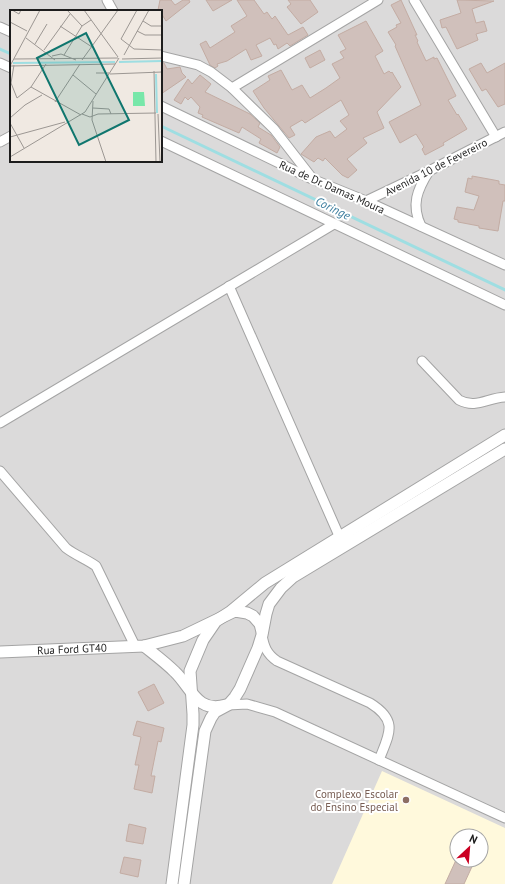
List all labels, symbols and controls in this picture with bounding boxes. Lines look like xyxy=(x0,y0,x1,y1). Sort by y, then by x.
inset map xyxy=(10,10,162,162)
street label: Avenida 10 de Fevereiro xyxy=(382,135,490,199)
street label: Rua de Dr. Damas Moura xyxy=(277,157,387,217)
water label: Coringe xyxy=(313,193,353,223)
street label: Rua Ford GT40 xyxy=(37,641,107,657)
place label: Complexo Escolar do Ensino Especial xyxy=(310,787,399,814)
marker: Complexo Escolar do Ensino Especial xyxy=(401,795,411,805)
north arrow xyxy=(449,828,489,868)
text: N xyxy=(467,831,480,847)

